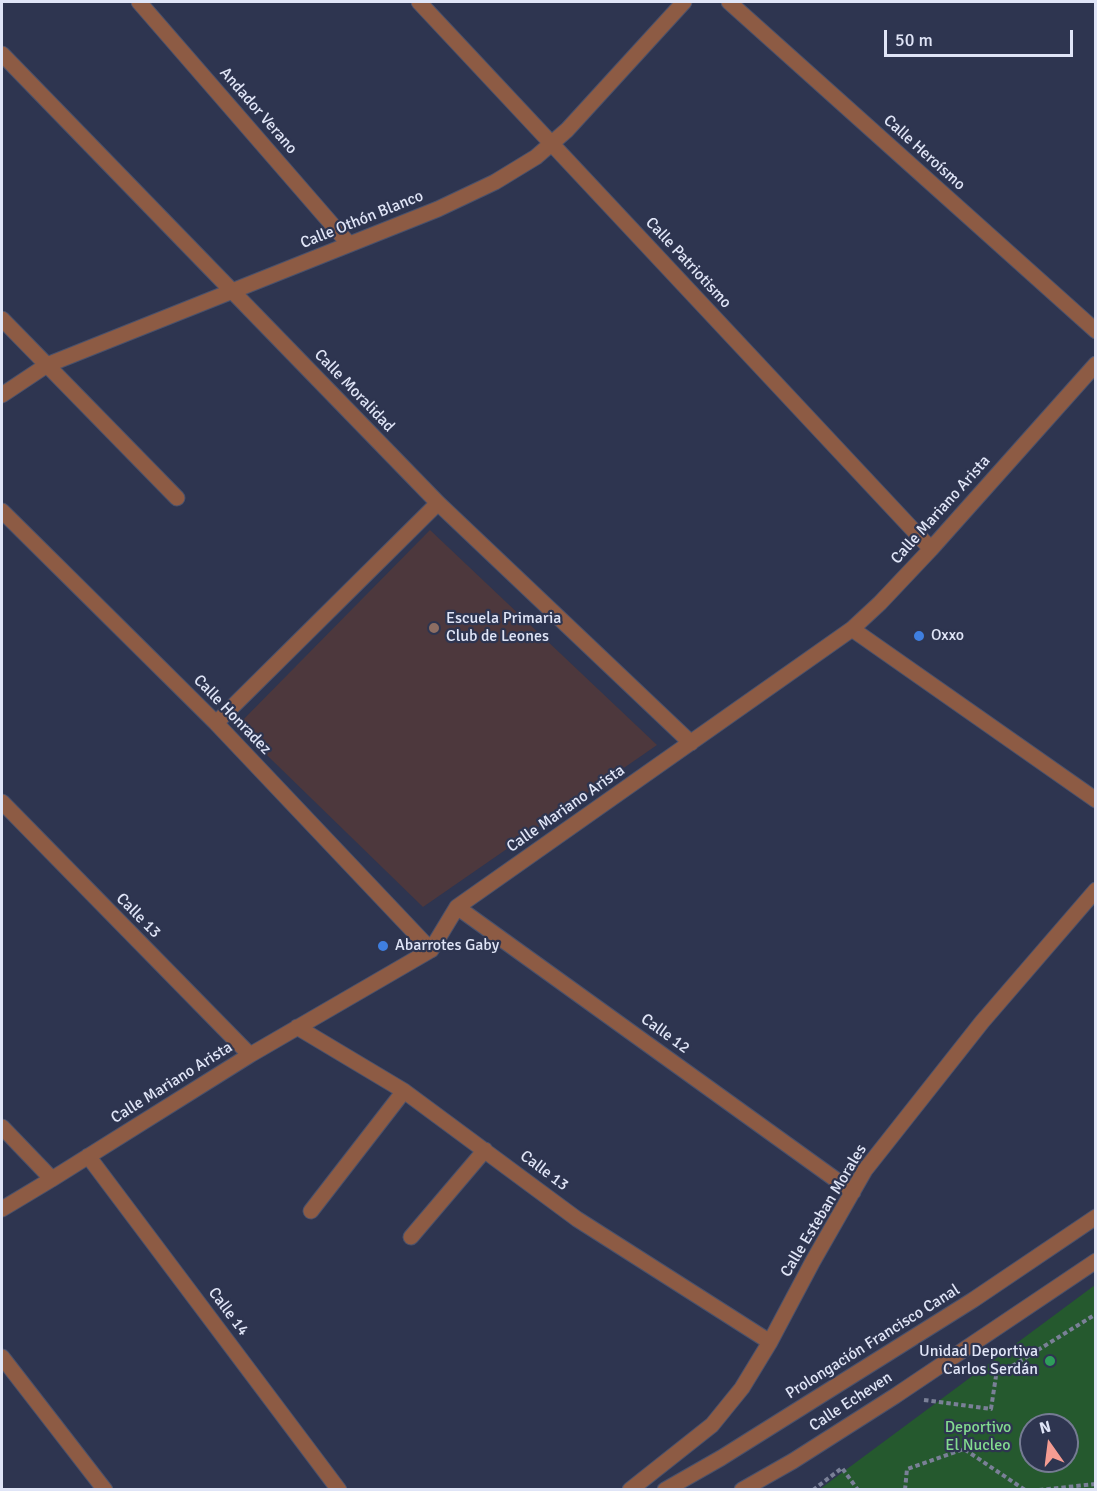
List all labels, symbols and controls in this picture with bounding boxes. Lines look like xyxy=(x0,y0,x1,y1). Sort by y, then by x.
scale bar xyxy=(887,18,1076,56)
text: 50 m xyxy=(895,29,933,51)
street label: Andador Verano xyxy=(215,64,301,158)
street label: Calle Heroísmo xyxy=(879,111,969,195)
street label: Calle Othón Blanco xyxy=(298,187,426,253)
street label: Calle Patriotismo xyxy=(641,214,735,312)
street label: Calle Moralidad xyxy=(310,346,398,436)
street label: Calle Mariano Arista xyxy=(887,452,995,568)
place label: Escuela Primaria Club de Leones xyxy=(446,609,561,647)
marker: Escuela Primaria Club de Leones xyxy=(427,621,441,635)
place label: Oxxo xyxy=(931,626,964,646)
marker: Oxxo xyxy=(912,629,926,643)
street label: Calle Honradez xyxy=(189,671,275,759)
street label: Calle Mariano Arista xyxy=(503,761,629,857)
street label: Calle 13 xyxy=(112,890,164,942)
place label: Abarrotes Gaby xyxy=(395,936,499,956)
marker: Abarrotes Gaby xyxy=(376,939,390,953)
street label: Calle 12 xyxy=(637,1010,693,1058)
street label: Calle Mariano Arista xyxy=(108,1038,236,1128)
street label: Calle Esteban Morales xyxy=(777,1141,871,1281)
street label: Calle 13 xyxy=(516,1147,572,1195)
street label: Prolongación Francisco Canal xyxy=(782,1280,964,1404)
street label: Calle 14 xyxy=(204,1284,252,1340)
place label: Unidad Deportiva Carlos Serdán xyxy=(919,1342,1038,1380)
marker: Unidad Deportiva Carlos Serdán xyxy=(1043,1354,1057,1368)
street label: Calle Echeven xyxy=(806,1368,896,1436)
north arrow xyxy=(1019,1413,1079,1473)
text: N xyxy=(1037,1416,1053,1439)
park label: Deportivo El Nucleo xyxy=(945,1418,1011,1456)

